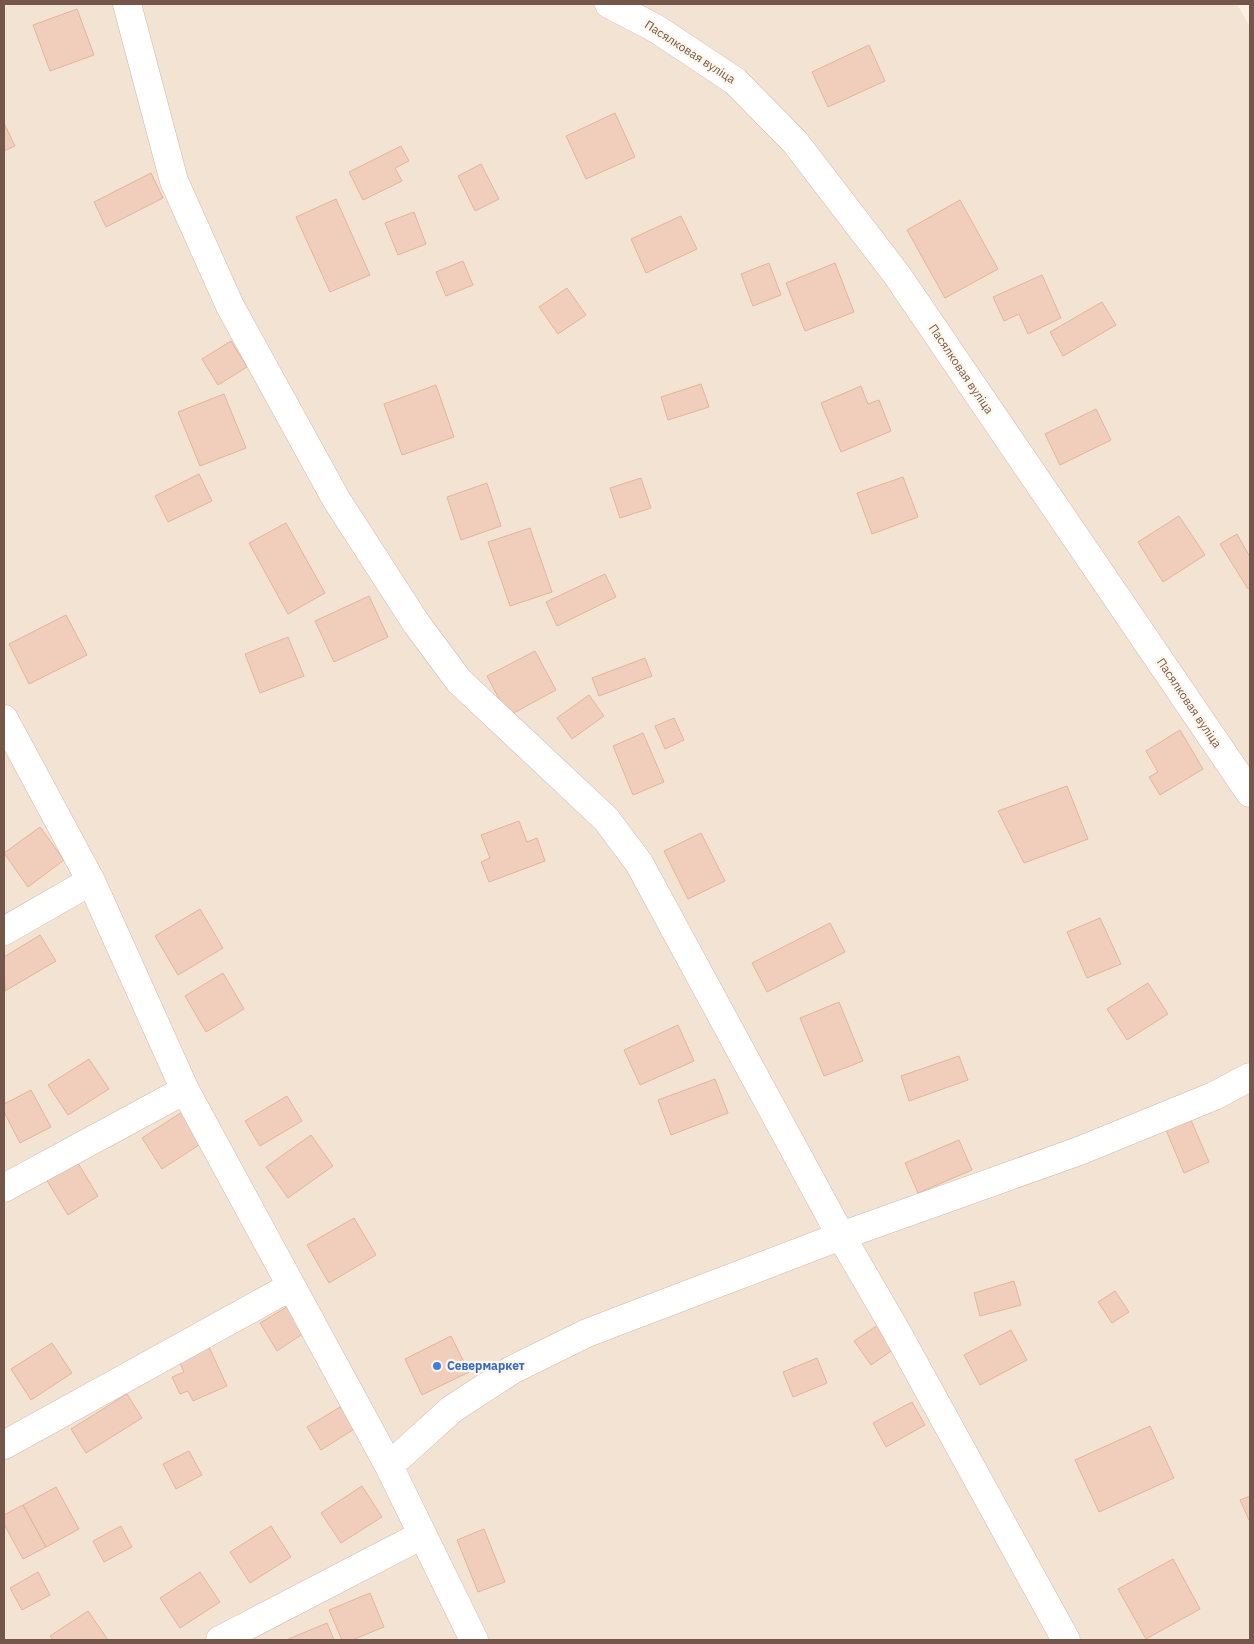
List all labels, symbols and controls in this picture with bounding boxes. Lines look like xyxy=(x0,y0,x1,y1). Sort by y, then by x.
street label: Пасялковая вуліца xyxy=(642,17,739,87)
street label: Пасялковая вуліца xyxy=(926,321,997,417)
street label: Пасялковая вуліца xyxy=(1154,655,1225,751)
place label: Севермаркет xyxy=(447,1358,525,1373)
marker: Севермаркет xyxy=(431,1360,443,1372)

